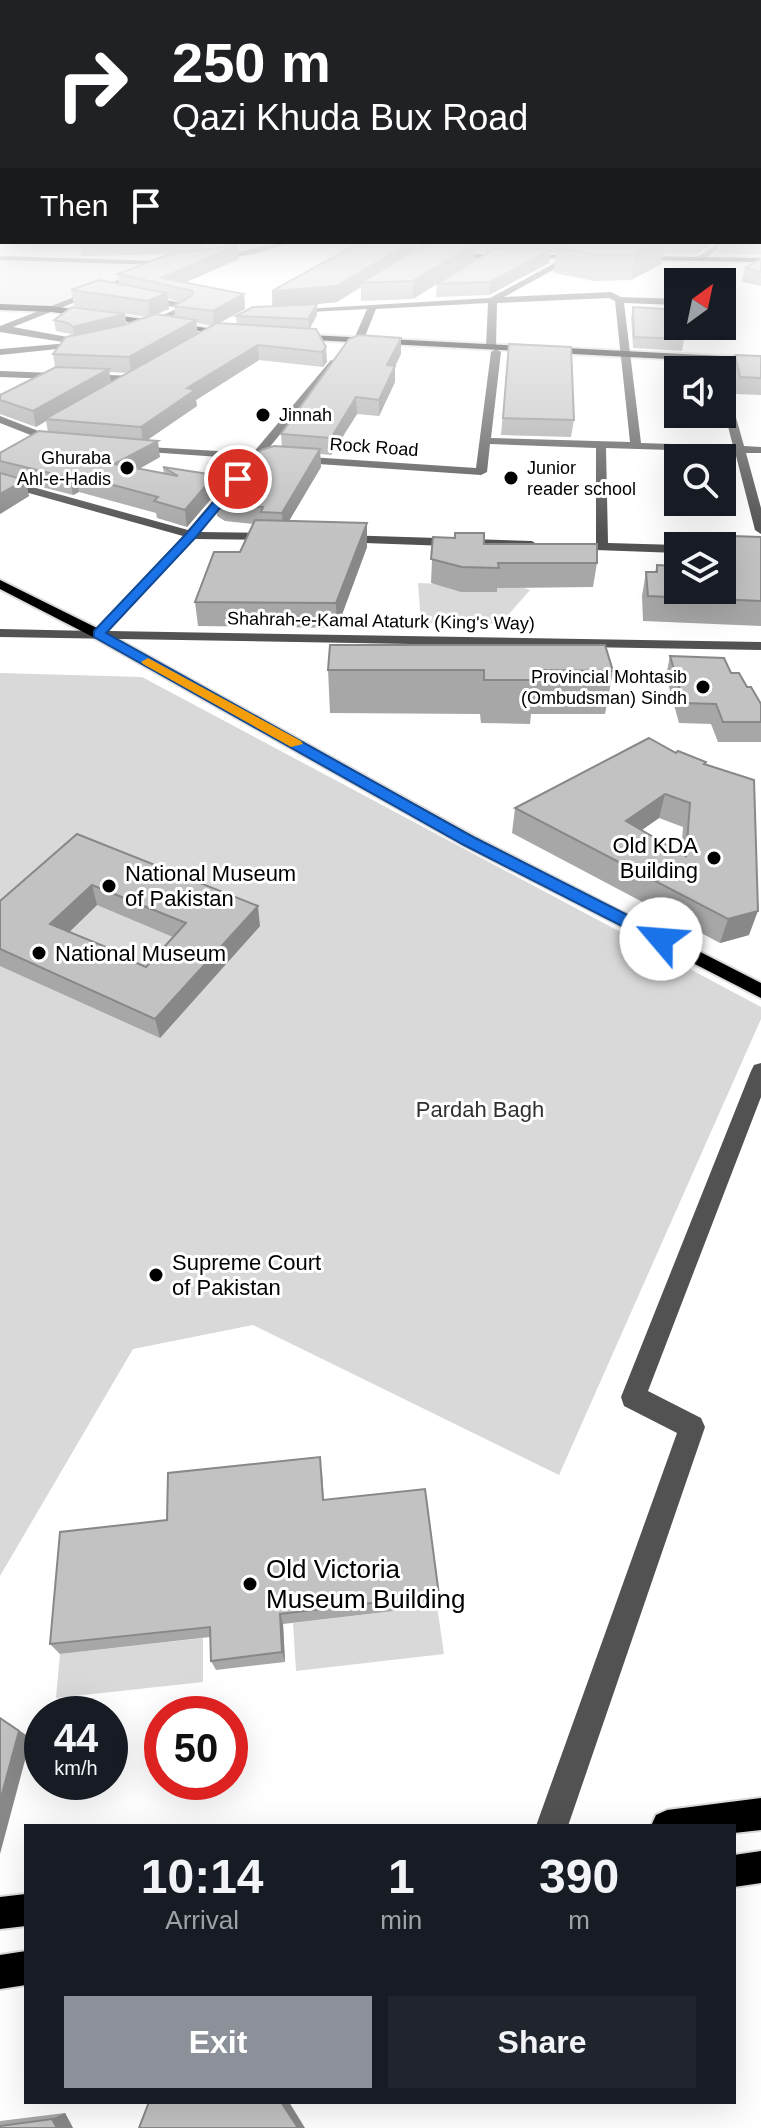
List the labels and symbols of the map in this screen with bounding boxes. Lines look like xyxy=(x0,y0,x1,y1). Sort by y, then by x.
north arrow xyxy=(664,268,736,340)
place label: Jinnah xyxy=(279,405,332,425)
marker: Jinnah xyxy=(254,406,272,424)
street label: Rock Road xyxy=(329,434,419,460)
pin xyxy=(204,445,272,513)
place label: Ghuraba Ahl-e-Hadis xyxy=(17,448,112,489)
place label: Junior reader school xyxy=(527,458,636,499)
marker: Ghuraba Ahl-e-Hadis xyxy=(118,459,136,477)
marker: Junior reader school xyxy=(502,469,520,487)
street label: Shahrah-e-Kamal Ataturk (King's Way) xyxy=(227,608,535,634)
place label: Provincial Mohtasib (Ombudsman) Sindh xyxy=(521,667,687,708)
marker: Provincial Mohtasib (Ombudsman) Sindh xyxy=(694,678,712,696)
place label: Old KDA Building xyxy=(612,833,698,883)
marker: Old KDA Building xyxy=(705,849,723,867)
place label: National Museum of Pakistan xyxy=(125,861,296,911)
marker: National Museum of Pakistan xyxy=(100,877,118,895)
position arrow xyxy=(619,897,703,981)
place label: National Museum xyxy=(55,941,226,966)
marker: National Museum xyxy=(30,944,48,962)
park label: Pardah Bagh xyxy=(416,1097,544,1122)
place label: Supreme Court of Pakistan xyxy=(172,1250,321,1300)
marker: Supreme Court of Pakistan xyxy=(147,1266,165,1284)
place label: Old Victoria Museum Building xyxy=(266,1554,465,1614)
marker: Old Victoria Museum Building xyxy=(241,1575,259,1593)
speed limit sign: 50 xyxy=(144,1696,248,1800)

